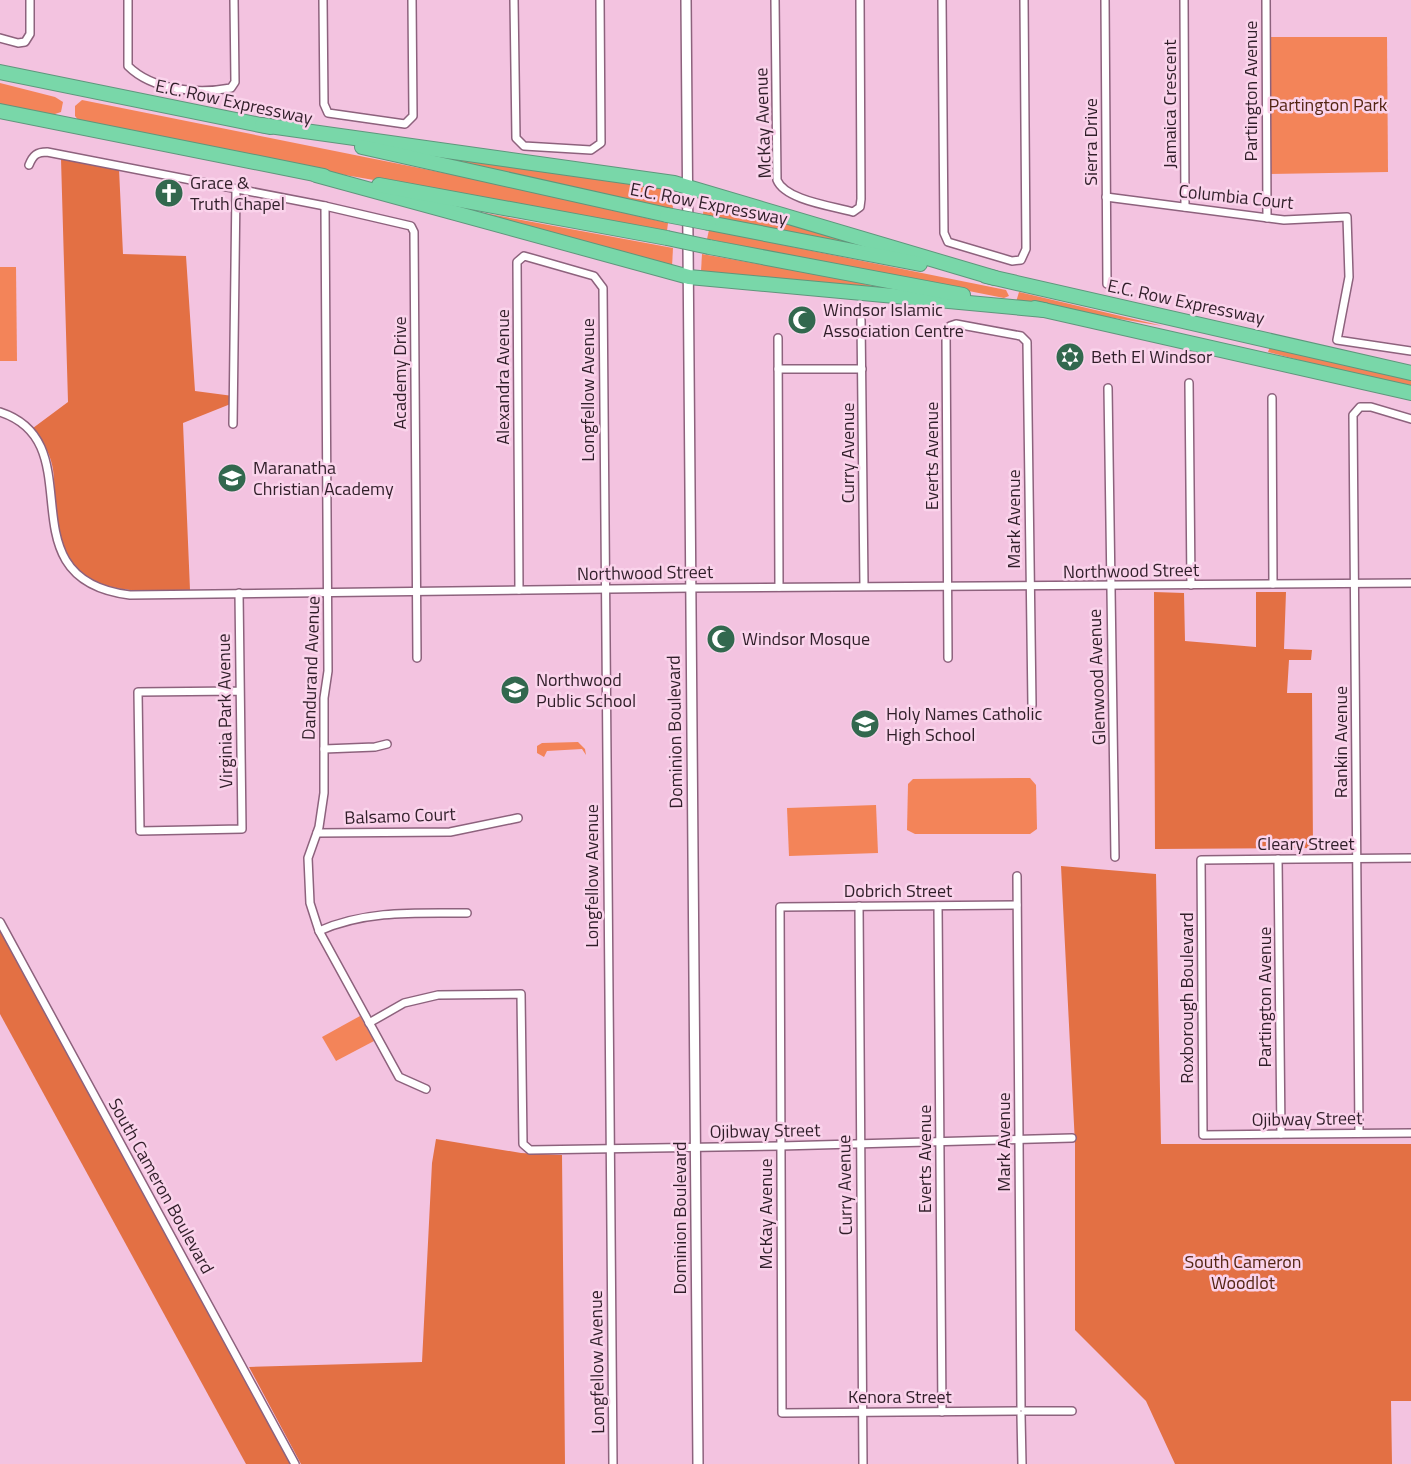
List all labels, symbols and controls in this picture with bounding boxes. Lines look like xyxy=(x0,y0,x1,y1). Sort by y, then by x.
street label: Partington Avenue xyxy=(1237,21,1264,161)
street label: Jamaica Crescent xyxy=(1156,39,1183,169)
street label: McKay Avenue xyxy=(747,67,778,179)
street label: E.C. Row Expressway xyxy=(153,72,315,131)
park label: Partington Park xyxy=(1269,91,1388,118)
street label: Sierra Drive xyxy=(1077,98,1104,186)
place label: Grace & Truth Chapel xyxy=(190,169,285,217)
street label: E.C. Row Expressway xyxy=(628,175,790,232)
church icon: Grace & Truth Chapel xyxy=(153,177,185,209)
street label: Columbia Court xyxy=(1177,177,1296,216)
street label: E.C. Row Expressway xyxy=(1105,272,1267,331)
place label: Windsor Islamic Association Centre xyxy=(823,296,964,344)
mosque icon: Windsor Islamic Association Centre xyxy=(786,304,818,336)
street label: Alexandra Avenue xyxy=(489,309,516,445)
street label: Academy Drive xyxy=(386,316,413,430)
street label: Longfellow Avenue xyxy=(574,318,601,462)
synagogue icon: Beth El Windsor xyxy=(1054,341,1086,373)
place label: Beth El Windsor xyxy=(1091,343,1212,370)
street label: Everts Avenue xyxy=(918,402,945,510)
street label: Curry Avenue xyxy=(834,403,861,503)
place label: Maranatha Christian Academy xyxy=(253,454,394,502)
school or university icon: Maranatha Christian Academy xyxy=(216,462,248,494)
street label: Mark Avenue xyxy=(1000,469,1027,569)
street label: Northwood Street xyxy=(1063,556,1200,585)
street label: Northwood Street xyxy=(577,558,714,587)
street label: Dandurand Avenue xyxy=(294,596,327,740)
street label: Glenwood Avenue xyxy=(1081,608,1112,746)
mosque icon: Windsor Mosque xyxy=(705,623,737,655)
place label: Windsor Mosque xyxy=(742,625,870,652)
street label: Virginia Park Avenue xyxy=(210,633,239,789)
street label: Dominion Boulevard xyxy=(660,655,689,809)
place label: Northwood Public School xyxy=(536,666,636,714)
school or university icon: Northwood Public School xyxy=(499,674,531,706)
street label: Rankin Avenue xyxy=(1327,686,1354,798)
place label: Holy Names Catholic High School xyxy=(886,700,1042,748)
school or university icon: Holy Names Catholic High School xyxy=(849,708,881,740)
street label: Balsamo Court xyxy=(344,800,457,831)
street label: Longfellow Avenue xyxy=(578,804,605,948)
street label: Cleary Street xyxy=(1257,830,1355,857)
street label: Dobrich Street xyxy=(844,877,953,904)
street label: Roxborough Boulevard xyxy=(1173,912,1200,1084)
street label: Partington Avenue xyxy=(1251,927,1278,1067)
street label: Mark Avenue xyxy=(990,1092,1017,1192)
street label: South Cameron Boulevard xyxy=(102,1093,221,1279)
street label: Ojibway Street xyxy=(1251,1104,1363,1133)
street label: Everts Avenue xyxy=(911,1105,938,1213)
street label: Ojibway Street xyxy=(709,1116,821,1145)
street label: Curry Avenue xyxy=(830,1134,859,1236)
street label: Dominion Boulevard xyxy=(666,1141,693,1295)
street label: McKay Avenue xyxy=(752,1158,779,1270)
park label: South Cameron Woodlot xyxy=(1185,1248,1301,1296)
street label: Longfellow Avenue xyxy=(582,1290,611,1434)
street label: Kenora Street xyxy=(848,1383,953,1410)

